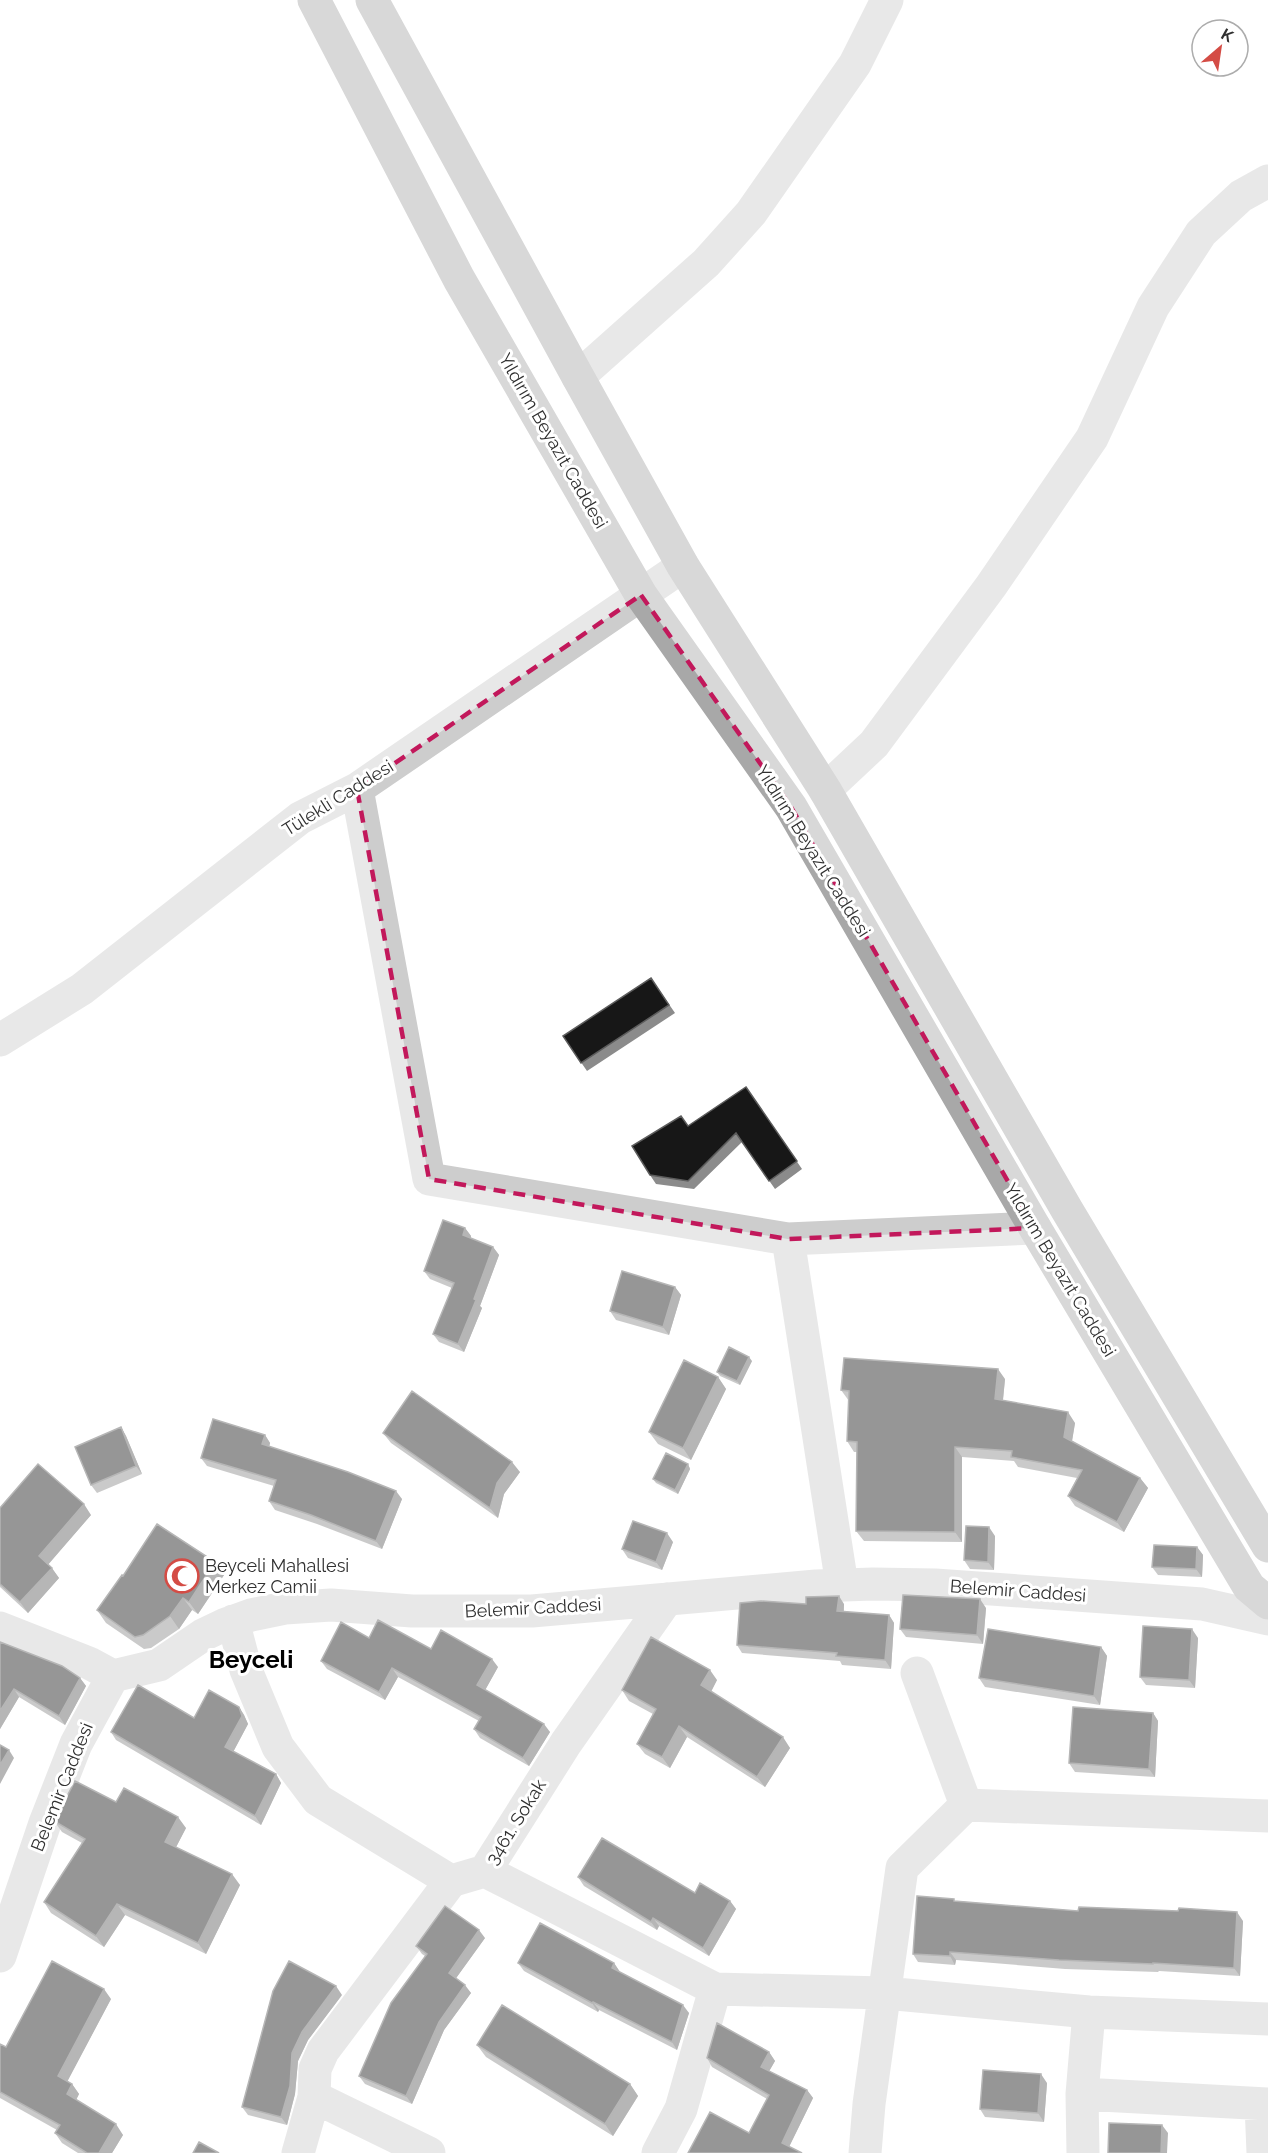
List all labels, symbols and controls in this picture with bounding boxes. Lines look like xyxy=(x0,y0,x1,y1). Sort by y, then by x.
north arrow xyxy=(1190,18,1250,78)
text: K xyxy=(1218,24,1237,46)
street label: Yıldırım Beyazıt Caddesi xyxy=(495,350,612,532)
street label: Tülekli Caddesi xyxy=(279,755,397,840)
street label: Yıldırım Beyazıt Caddesi xyxy=(752,761,875,941)
street label: Yıldırım Beyazıt Caddesi xyxy=(1000,1179,1121,1360)
place label: Beyceli Mahallesi Merkez Camii xyxy=(205,1555,349,1597)
mosque icon: Beyceli Mahallesi Merkez Camii xyxy=(164,1558,200,1594)
street label: Belemir Caddesi xyxy=(949,1575,1087,1606)
street label: Belemir Caddesi xyxy=(464,1593,602,1622)
district label: Beyceli xyxy=(209,1645,293,1674)
street label: Belemir Caddesi xyxy=(26,1719,97,1854)
street label: 3461. Sokak xyxy=(481,1775,550,1868)

